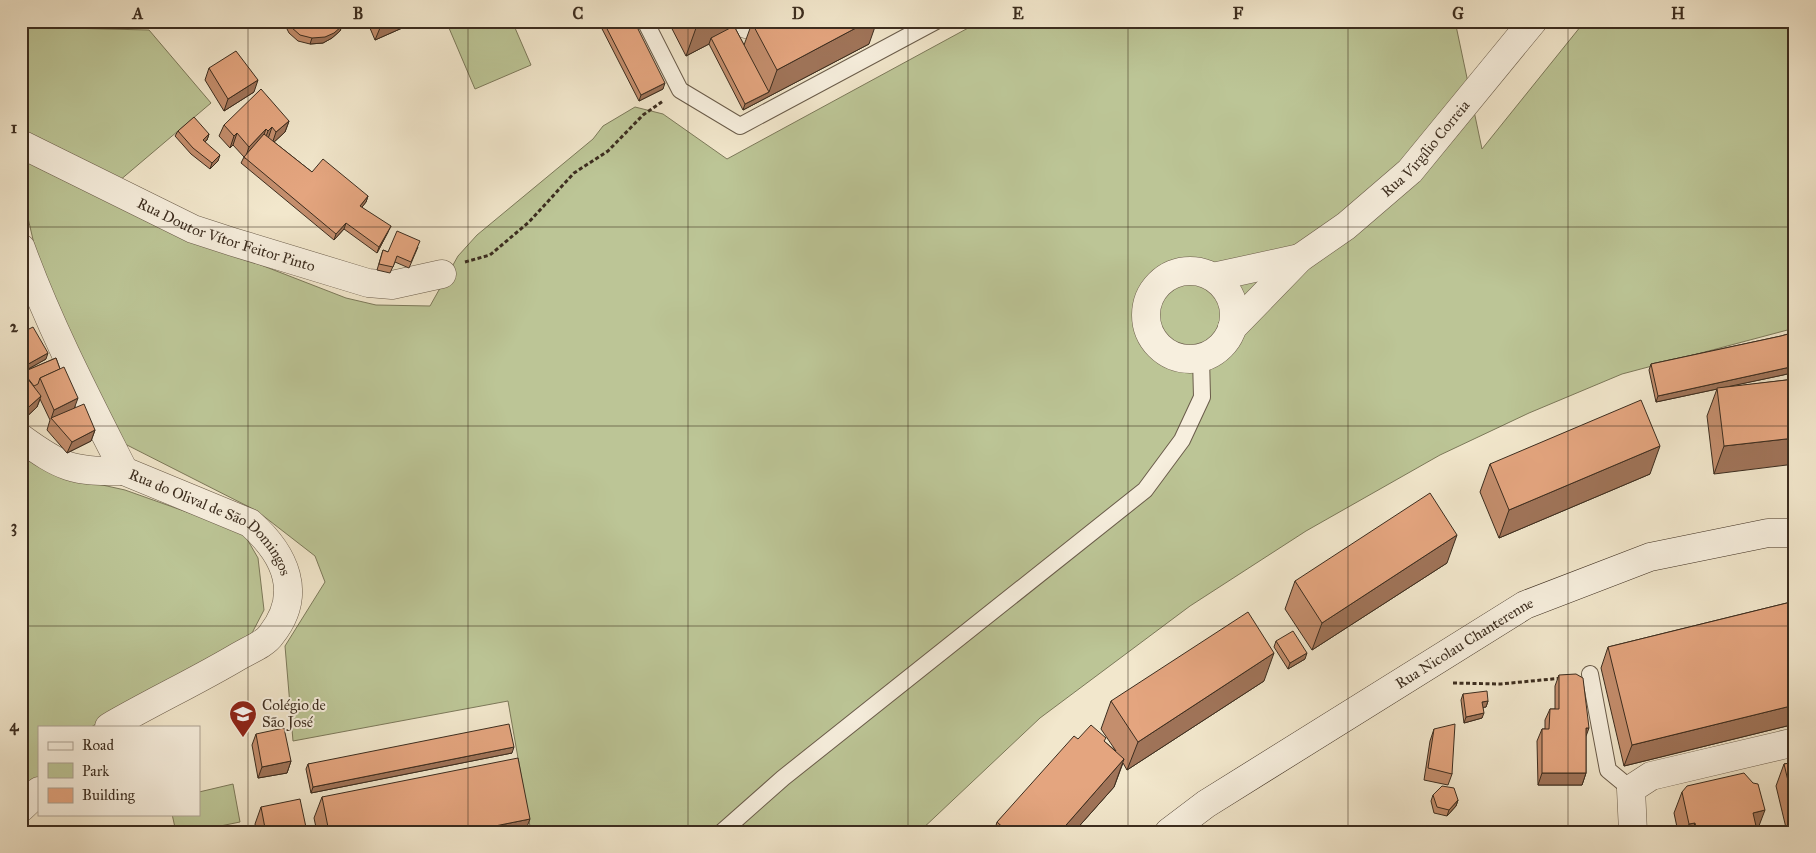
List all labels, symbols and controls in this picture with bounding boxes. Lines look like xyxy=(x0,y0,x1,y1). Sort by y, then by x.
text: A xyxy=(132,4,144,23)
text: B xyxy=(353,4,363,23)
text: C xyxy=(573,4,584,23)
text: D xyxy=(792,4,805,23)
text: E xyxy=(1012,4,1024,23)
text: F xyxy=(1233,4,1244,23)
text: G xyxy=(1452,4,1464,23)
text: H xyxy=(1671,4,1685,23)
street label: Rua Virgílio Correia xyxy=(1378,96,1474,201)
text: 1 xyxy=(11,118,18,137)
street label: Rua Doutor Vítor Feitor Pinto xyxy=(134,194,318,276)
text: 2 xyxy=(10,317,19,336)
street label: Rua do Olival de São Domingos xyxy=(126,465,295,578)
text: 3 xyxy=(11,517,17,537)
street label: Rua Nicolau Chanterenne xyxy=(1392,594,1536,693)
place label: Colégio de São José xyxy=(262,696,326,732)
school or university icon: Colégio de São José xyxy=(228,699,258,738)
text: 4 xyxy=(10,716,20,736)
legend xyxy=(38,726,200,816)
text: Road xyxy=(82,736,114,754)
text: Park xyxy=(82,762,109,780)
text: Building xyxy=(82,786,136,804)

